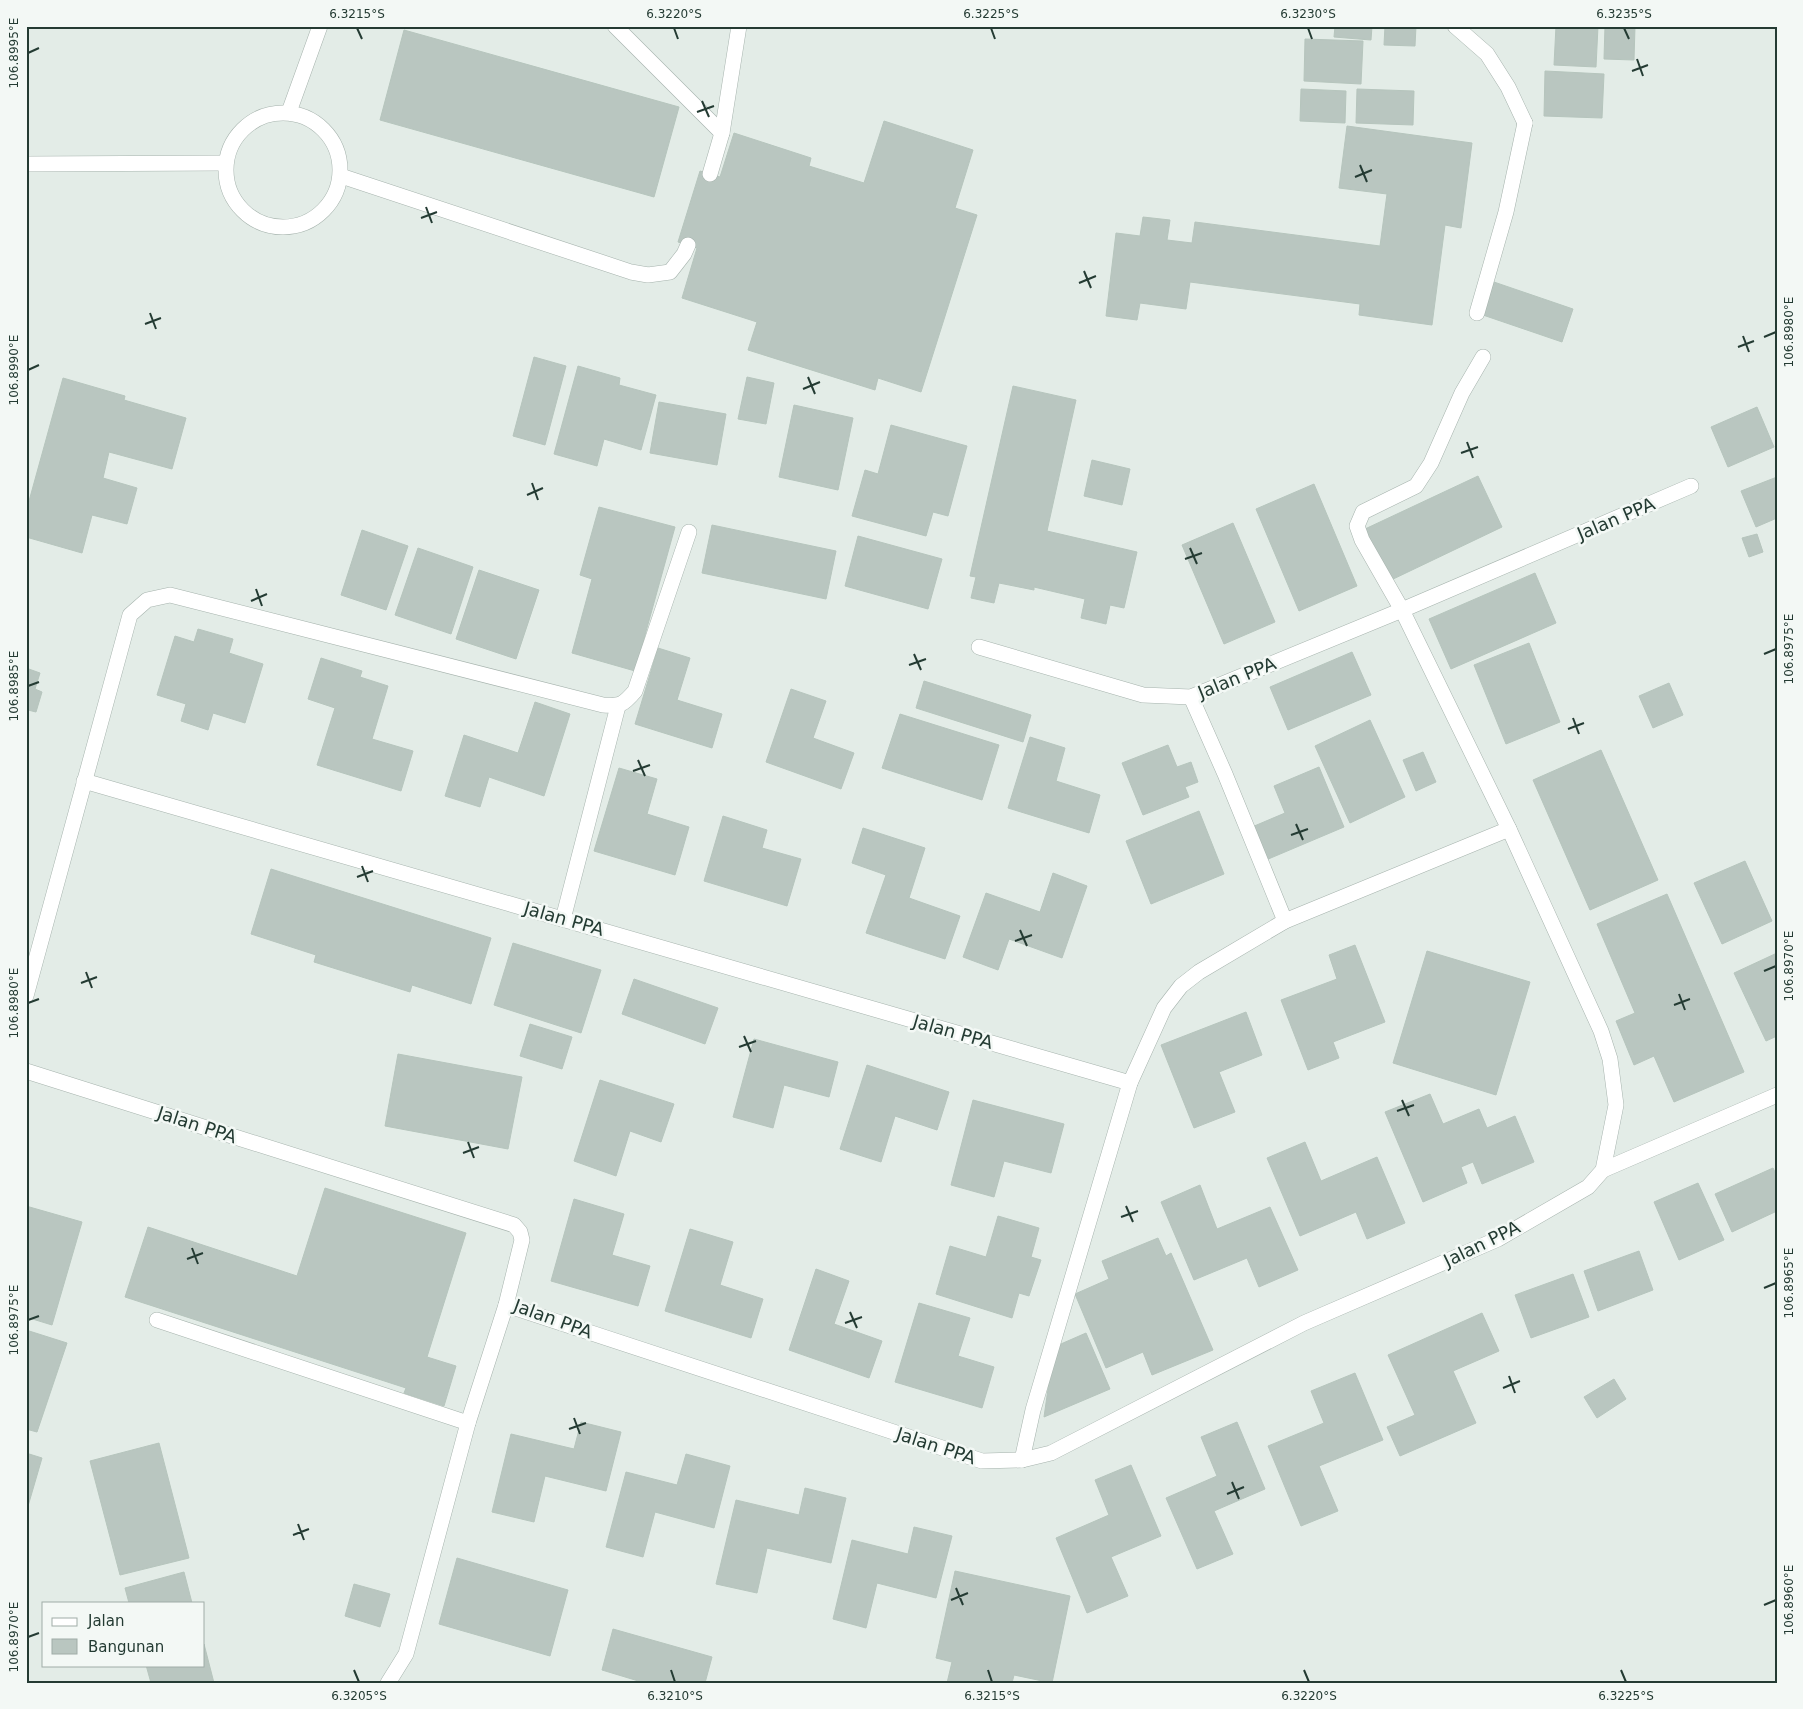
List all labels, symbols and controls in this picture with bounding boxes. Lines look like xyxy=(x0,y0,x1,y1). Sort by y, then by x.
text: 6.3215°S xyxy=(329,7,385,21)
text: 6.3220°S xyxy=(646,7,702,21)
text: 6.3225°S xyxy=(963,7,1019,21)
text: 6.3230°S xyxy=(1280,7,1336,21)
text: 6.3235°S xyxy=(1596,7,1652,21)
text: 106.8995°E xyxy=(7,18,21,88)
text: 106.8980°E xyxy=(1782,297,1796,367)
text: 106.8990°E xyxy=(7,335,21,405)
street label: Jalan PPA xyxy=(1573,493,1658,545)
text: 106.8975°E xyxy=(1782,614,1796,684)
text: 106.8985°E xyxy=(7,651,21,721)
street label: Jalan PPA xyxy=(1194,652,1280,703)
street label: Jalan PPA xyxy=(521,897,607,940)
text: 106.8970°E xyxy=(1782,931,1796,1001)
text: 106.8980°E xyxy=(7,968,21,1038)
street label: Jalan PPA xyxy=(910,1010,996,1053)
street label: Jalan PPA xyxy=(154,1102,240,1147)
street label: Jalan PPA xyxy=(1439,1216,1524,1271)
text: 106.8965°E xyxy=(1782,1248,1796,1318)
text: 106.8975°E xyxy=(7,1285,21,1355)
street label: Jalan PPA xyxy=(510,1294,596,1343)
street label: Jalan PPA xyxy=(893,1423,979,1468)
text: 106.8960°E xyxy=(1782,1565,1796,1635)
text: 106.8970°E xyxy=(7,1602,21,1672)
legend xyxy=(42,1602,205,1666)
text: Jalan xyxy=(87,1612,124,1630)
text: Bangunan xyxy=(88,1638,164,1656)
text: 6.3205°S xyxy=(331,1689,387,1703)
text: 6.3210°S xyxy=(647,1689,703,1703)
text: 6.3215°S xyxy=(964,1689,1020,1703)
text: 6.3220°S xyxy=(1281,1689,1337,1703)
text: 6.3225°S xyxy=(1598,1689,1654,1703)

